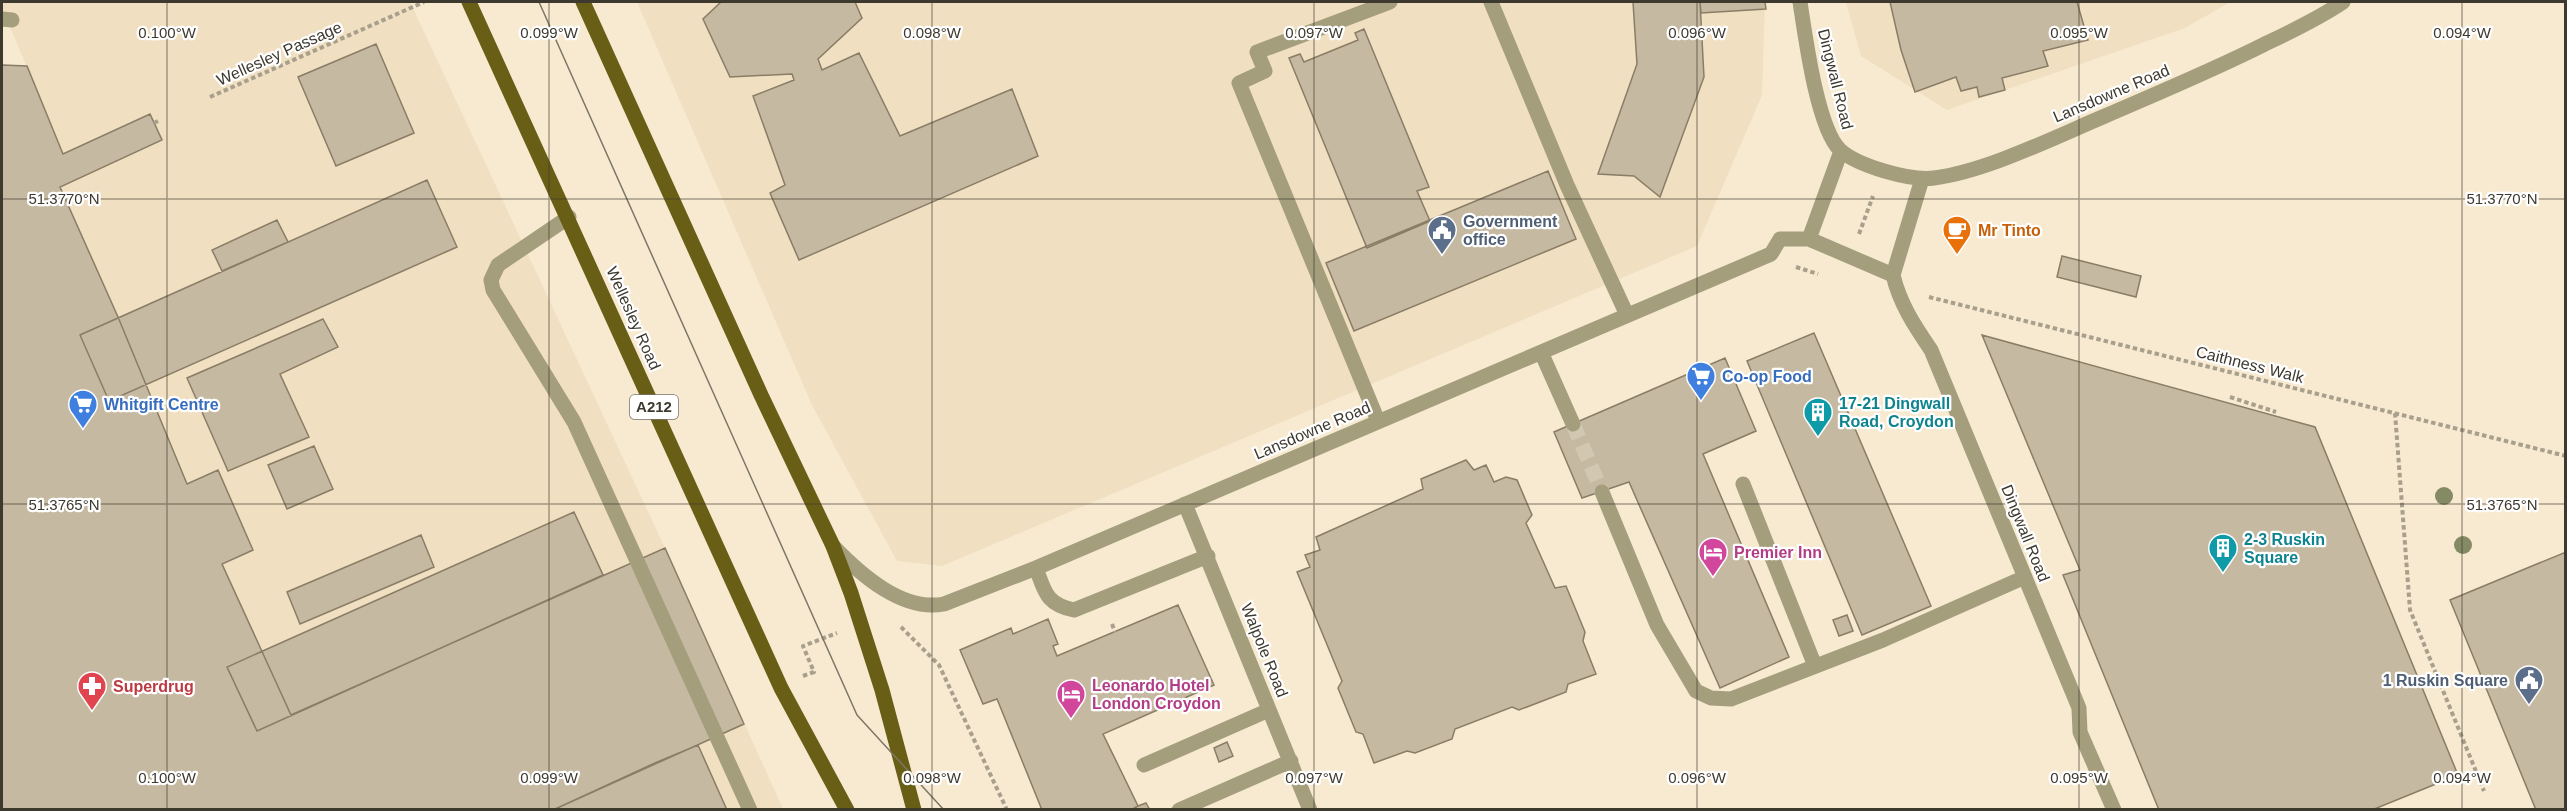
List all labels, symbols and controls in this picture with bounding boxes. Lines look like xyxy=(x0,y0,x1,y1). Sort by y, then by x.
street label: Wellesley Passage xyxy=(214,18,344,89)
text: 0.100°W xyxy=(138,24,197,41)
text: 0.099°W xyxy=(520,24,579,41)
text: 0.098°W xyxy=(903,24,962,41)
text: 0.097°W xyxy=(1285,24,1344,41)
text: 0.096°W xyxy=(1668,24,1727,41)
text: 0.095°W xyxy=(2050,24,2109,41)
text: 0.094°W xyxy=(2433,24,2492,41)
street label: Dingwall Road xyxy=(1815,27,1856,131)
street label: Lansdowne Road xyxy=(2051,61,2172,126)
text: 51.3770°N xyxy=(28,190,100,207)
text: 51.3770°N xyxy=(2466,190,2538,207)
place label: Government office xyxy=(1463,213,1558,248)
public building icon: Government office xyxy=(1426,214,1458,256)
cafe icon: Mr Tinto xyxy=(1941,214,1973,256)
place label: Mr Tinto xyxy=(1978,222,2041,239)
street label: Wellesley Road xyxy=(603,264,664,372)
street label: Caithness Walk xyxy=(2194,343,2307,386)
supermarket icon: Co-op Food xyxy=(1685,360,1717,402)
place label: Co-op Food xyxy=(1722,368,1812,385)
supermarket icon: Whitgift Centre xyxy=(67,388,99,430)
road number: A212 xyxy=(630,395,678,419)
place label: 17-21 Dingwall Road, Croydon xyxy=(1839,395,1954,430)
place label: Whitgift Centre xyxy=(104,396,219,413)
building icon: 17-21 Dingwall Road, Croydon xyxy=(1802,396,1834,438)
street label: Lansdowne Road xyxy=(1252,398,1373,463)
street label: Dingwall Road xyxy=(1998,482,2053,584)
text: 51.3765°N xyxy=(28,496,100,513)
text: 51.3765°N xyxy=(2466,496,2538,513)
place label: 2-3 Ruskin Square xyxy=(2244,531,2325,566)
building icon: 2-3 Ruskin Square xyxy=(2207,532,2239,574)
hotel icon: Premier Inn xyxy=(1697,536,1729,578)
place label: Premier Inn xyxy=(1734,544,1822,561)
street label: Walpole Road xyxy=(1238,601,1291,700)
public building icon: 1 Ruskin Square xyxy=(2513,664,2545,706)
pharmacy icon: Superdrug xyxy=(76,670,108,712)
place label: 1 Ruskin Square xyxy=(2383,672,2508,689)
place label: Leonardo Hotel London Croydon xyxy=(1092,677,1221,712)
place label: Superdrug xyxy=(113,678,194,695)
hotel icon: Leonardo Hotel London Croydon xyxy=(1055,678,1087,720)
text: 0.100°W xyxy=(138,769,197,786)
text: 0.099°W xyxy=(520,769,579,786)
text: 0.098°W xyxy=(903,769,962,786)
text: 0.097°W xyxy=(1285,769,1344,786)
text: 0.096°W xyxy=(1668,769,1727,786)
text: 0.095°W xyxy=(2050,769,2109,786)
text: 0.094°W xyxy=(2433,769,2492,786)

